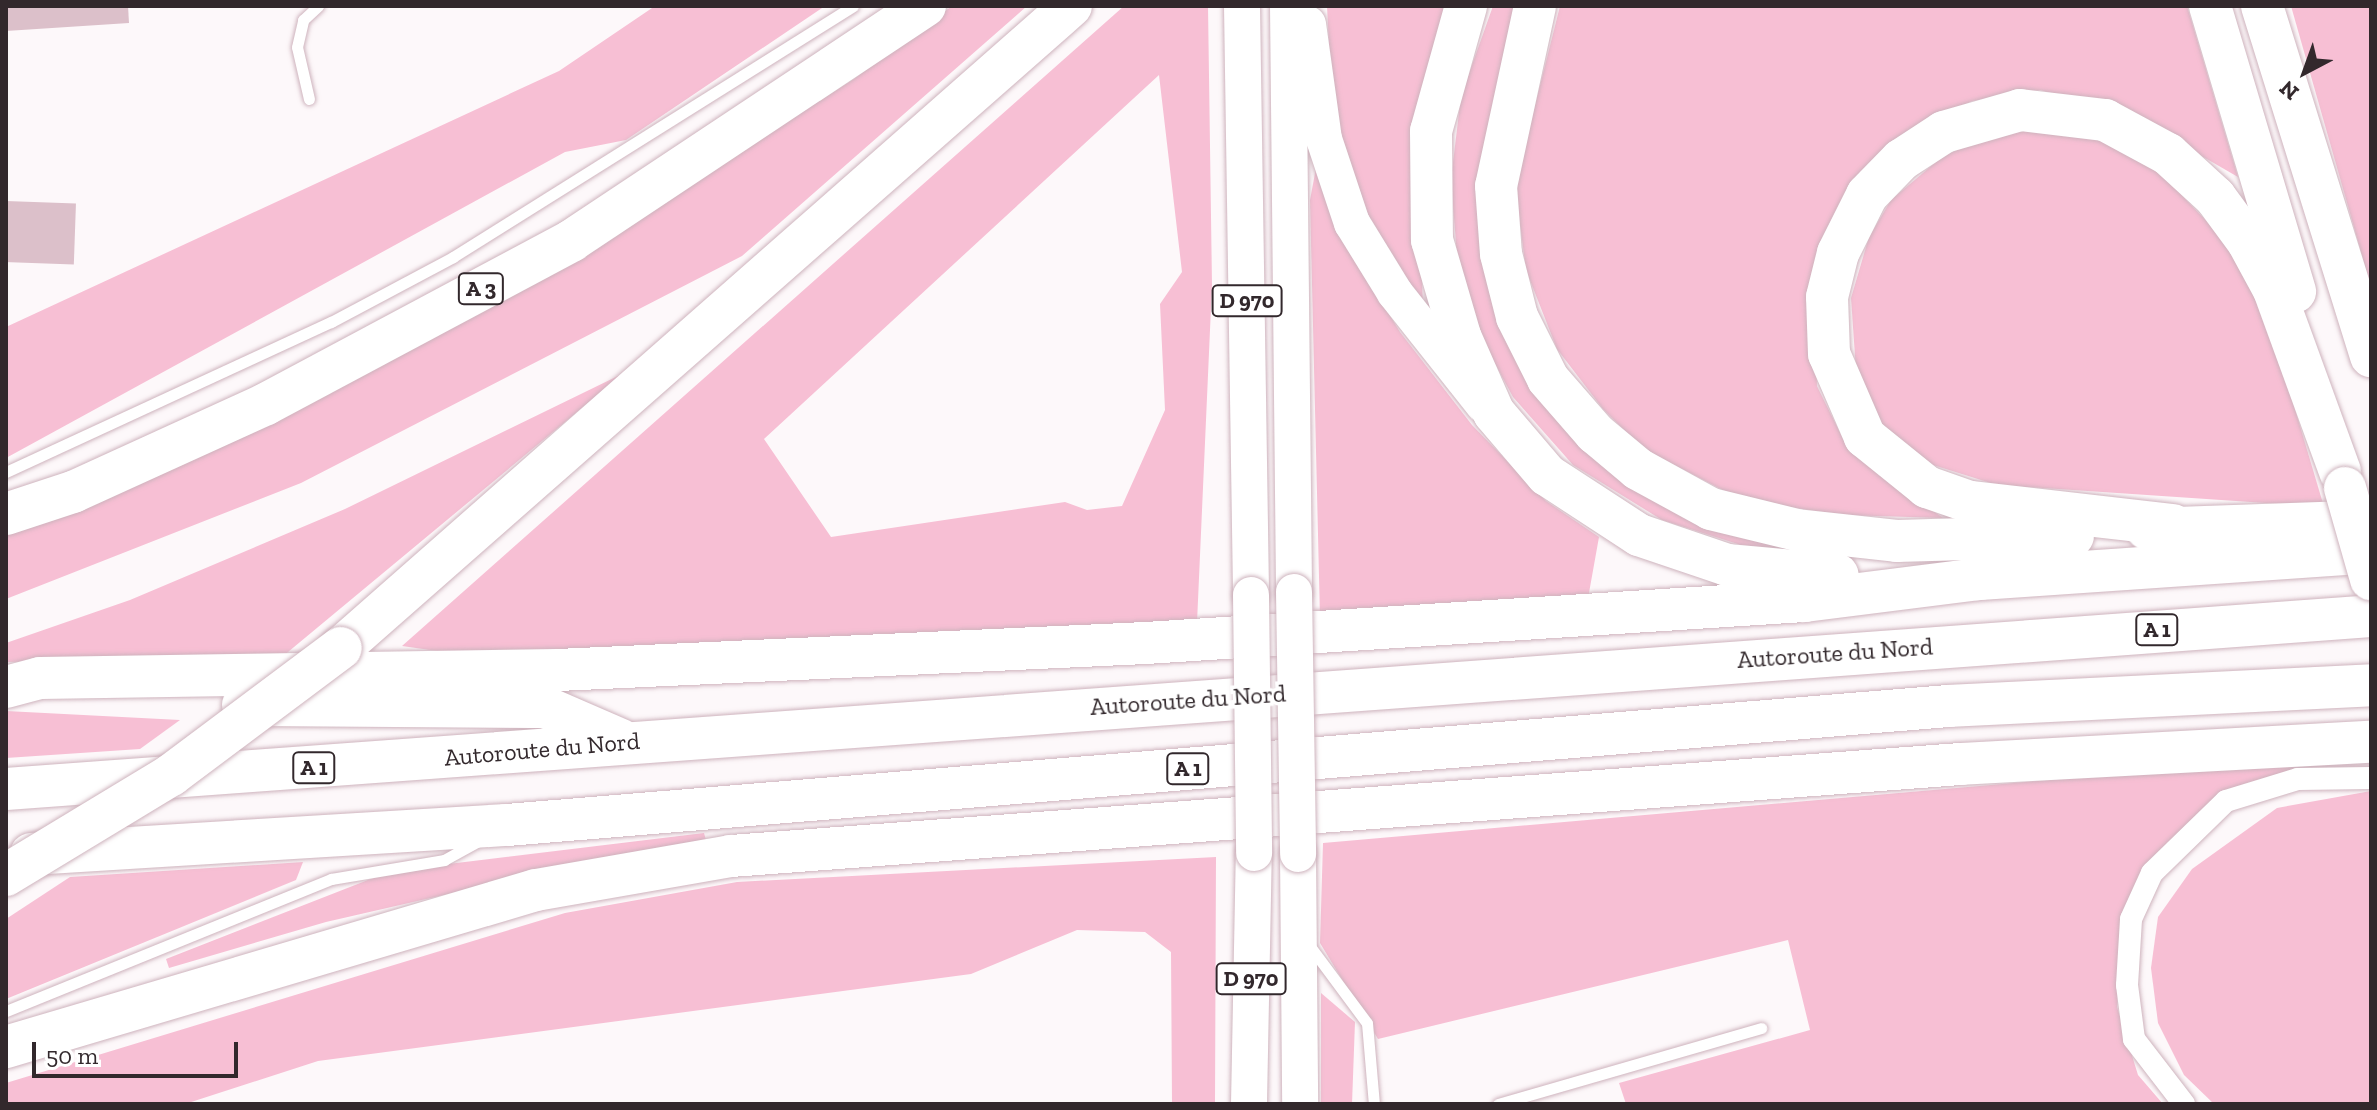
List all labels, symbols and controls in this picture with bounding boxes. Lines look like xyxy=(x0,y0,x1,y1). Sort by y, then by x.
north arrow xyxy=(2265,32,2345,112)
text: N xyxy=(2274,75,2304,106)
road number: A 3 xyxy=(457,271,505,307)
road number: D 970 xyxy=(1211,283,1283,319)
road number: A 1 xyxy=(2133,612,2181,648)
street label: Autoroute du Nord xyxy=(1736,632,1934,674)
street label: Autoroute du Nord xyxy=(1089,679,1287,721)
street label: Autoroute du Nord xyxy=(443,726,641,772)
road number: A 1 xyxy=(290,750,338,786)
road number: A 1 xyxy=(1164,751,1212,787)
road number: D 970 xyxy=(1215,961,1287,997)
scale bar xyxy=(36,1026,242,1076)
text: 50 m xyxy=(46,1041,98,1070)

